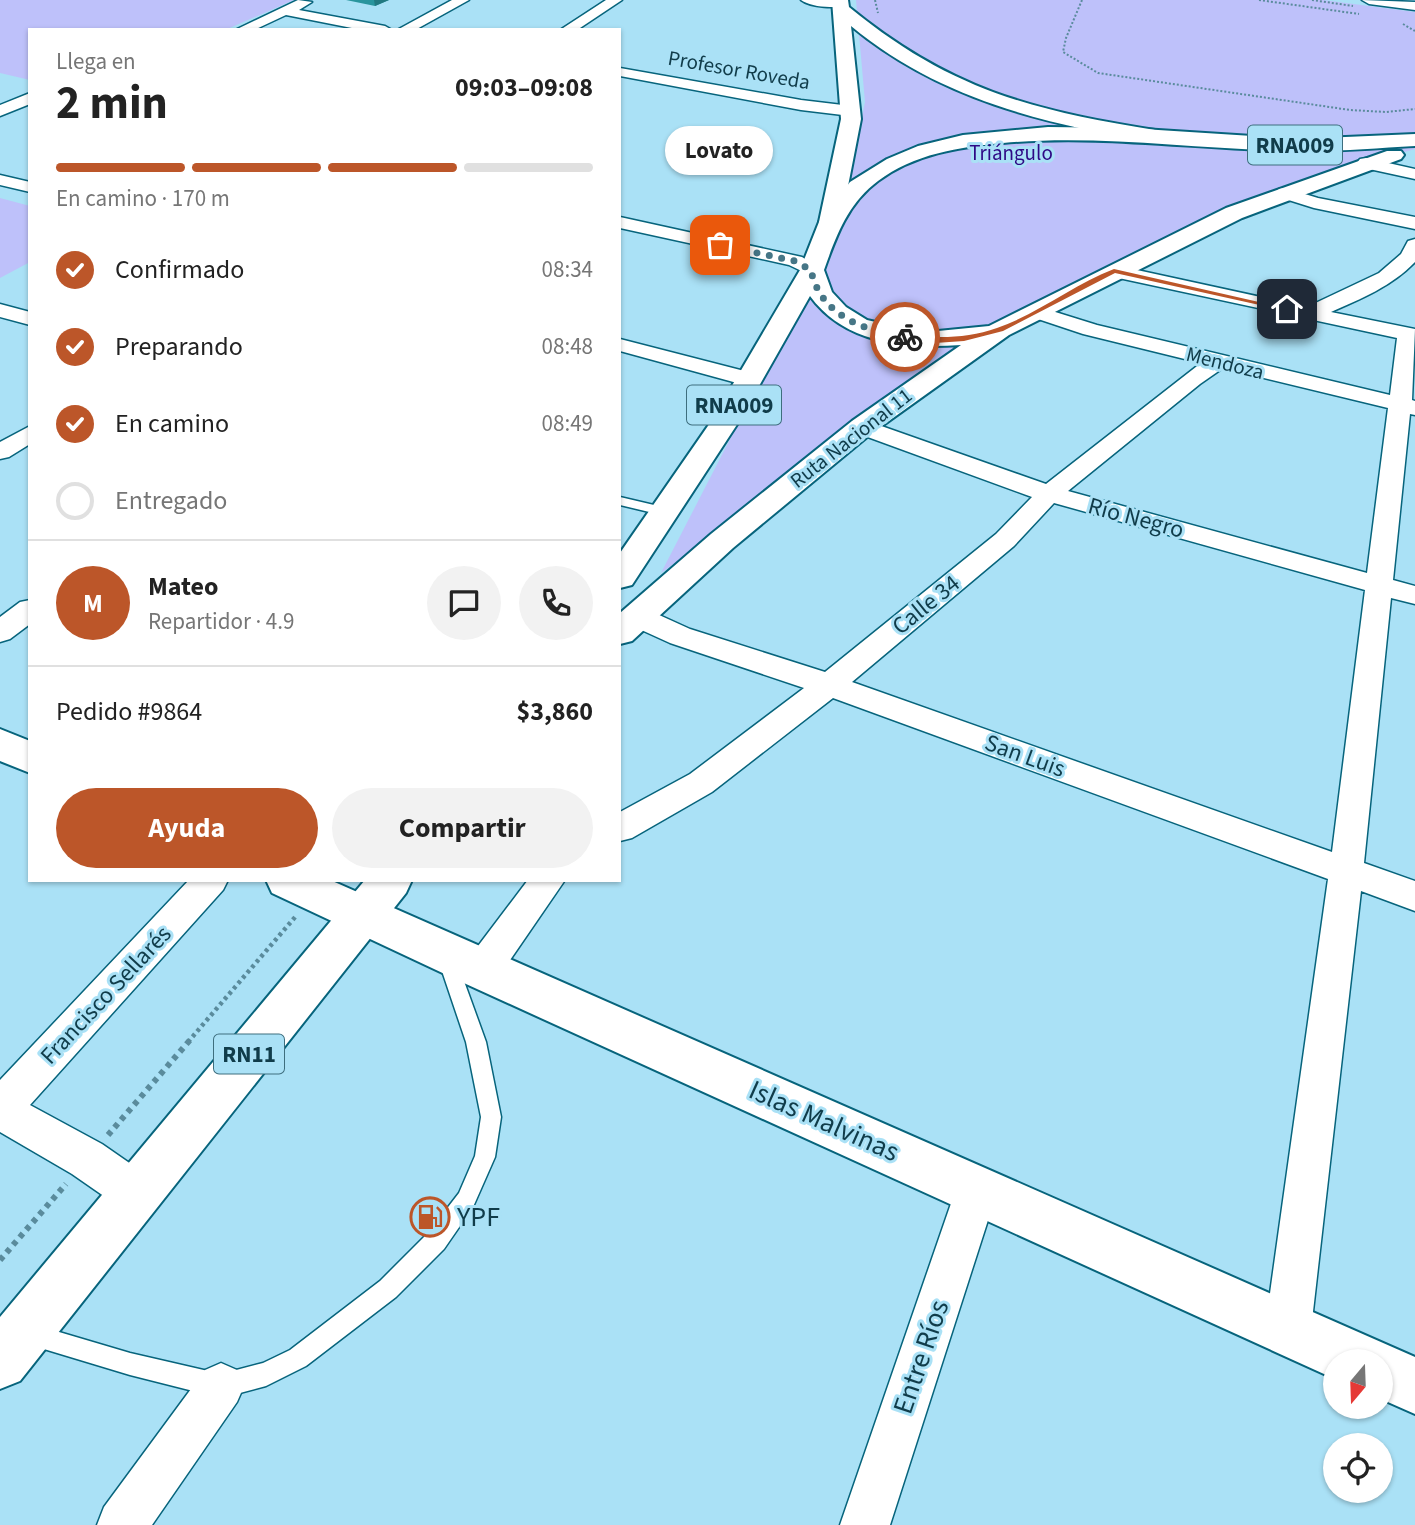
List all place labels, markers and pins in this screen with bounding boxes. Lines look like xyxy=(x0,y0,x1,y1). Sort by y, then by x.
callout: Lovato xyxy=(666,126,774,175)
pin xyxy=(690,215,750,275)
pin xyxy=(1257,279,1317,339)
fuel station icon: YPF xyxy=(409,1196,451,1238)
place label: YPF xyxy=(456,1197,500,1237)

